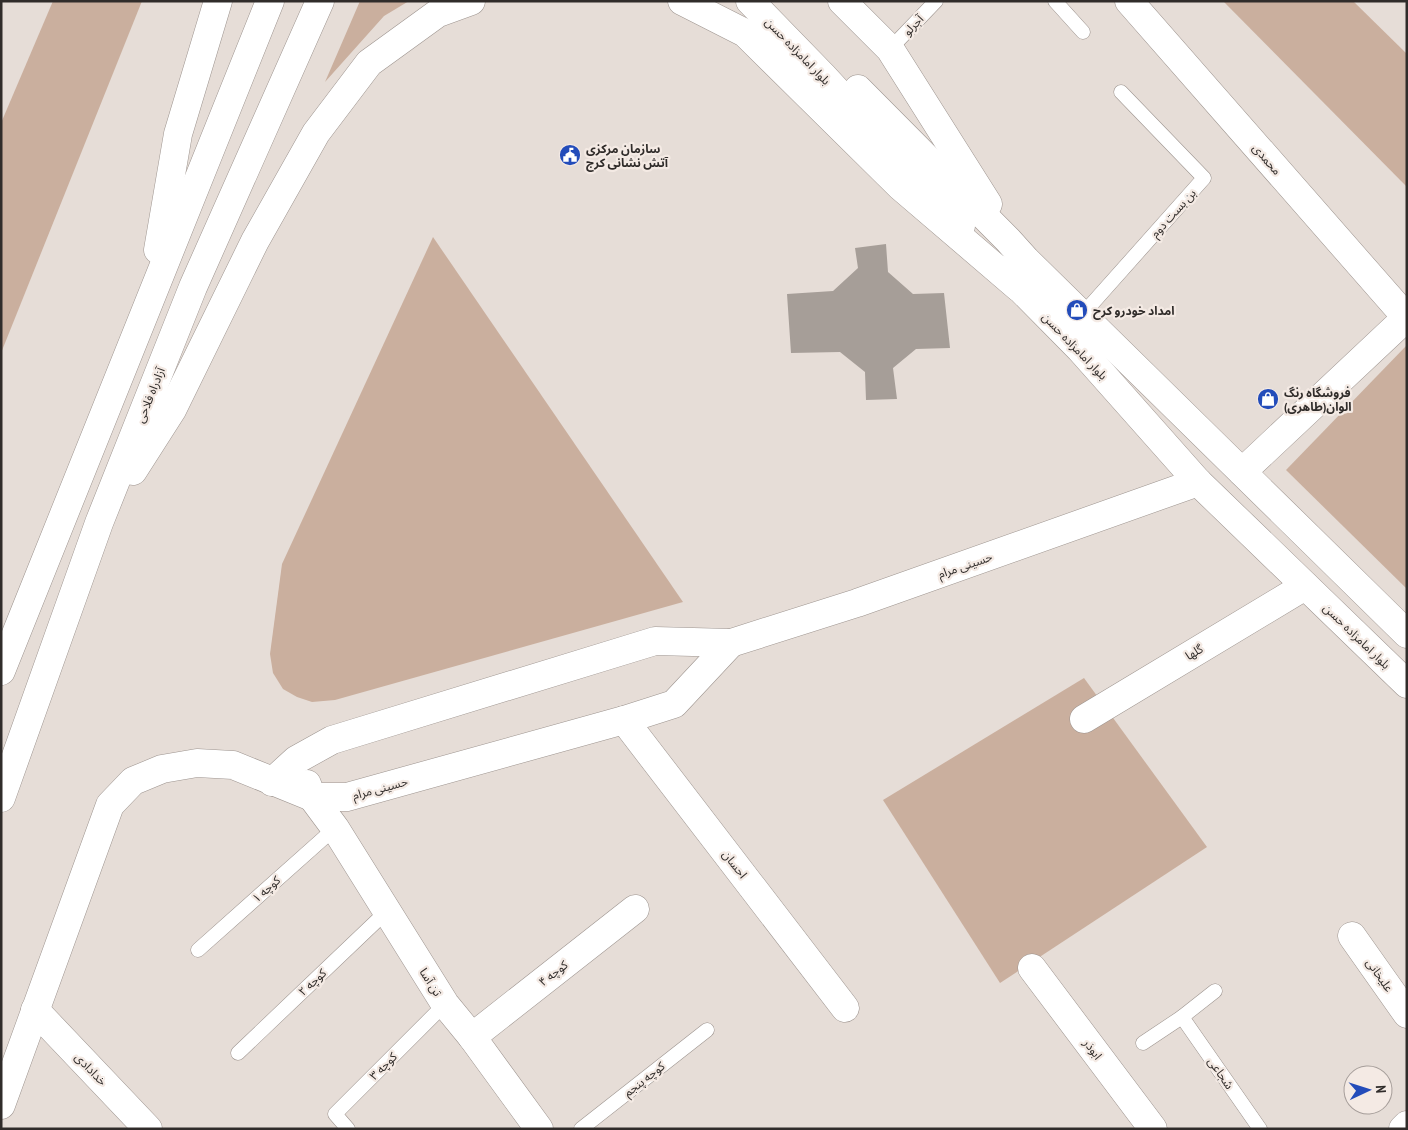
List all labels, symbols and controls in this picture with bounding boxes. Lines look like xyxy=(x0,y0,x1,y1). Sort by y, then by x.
street label: آجرلو xyxy=(900,11,927,39)
street label: بلوار امامزاده حسن xyxy=(762,14,834,88)
street label: محمدی xyxy=(1249,140,1285,178)
place label: سازمان مرکزی آتش نشانی کرج xyxy=(586,141,669,172)
public building icon: سازمان مرکزی آتش نشانی کرج xyxy=(558,143,582,167)
street label: بن بست دوم xyxy=(1147,185,1200,242)
shop icon: امداد خودرو کرح xyxy=(1065,298,1089,322)
place label: امداد خودرو کرح xyxy=(1093,303,1175,320)
street label: بلوار امامزاده حسن xyxy=(1039,309,1111,383)
street label: آزادراه فلاحی xyxy=(132,365,168,425)
place label: فروشگاه رنگ الوان(طاهری) xyxy=(1284,385,1352,414)
shop icon: فروشگاه رنگ الوان(طاهری) xyxy=(1256,387,1280,411)
street label: حسینی مرام xyxy=(936,549,995,583)
street label: بلوار امامزاده حسن xyxy=(1320,600,1394,672)
street label: گلها xyxy=(1182,640,1207,663)
street label: حسینی مرام xyxy=(351,773,410,805)
street label: احسان xyxy=(719,847,751,881)
street label: کوچه ۱ xyxy=(249,872,285,906)
street label: علیخانی xyxy=(1363,955,1397,995)
street label: کوچه ۴ xyxy=(535,956,572,990)
street label: کوچه ۲ xyxy=(295,965,331,999)
street label: تن آسا xyxy=(416,965,446,999)
street label: ابوذر xyxy=(1080,1035,1106,1062)
street label: کوچه ۳ xyxy=(366,1048,401,1084)
street label: خدادادی xyxy=(72,1049,110,1089)
street label: شجاعی xyxy=(1205,1054,1237,1092)
street label: کوچه پنجم xyxy=(620,1058,670,1101)
north arrow xyxy=(1343,1065,1393,1115)
text: N xyxy=(1372,1085,1390,1093)

